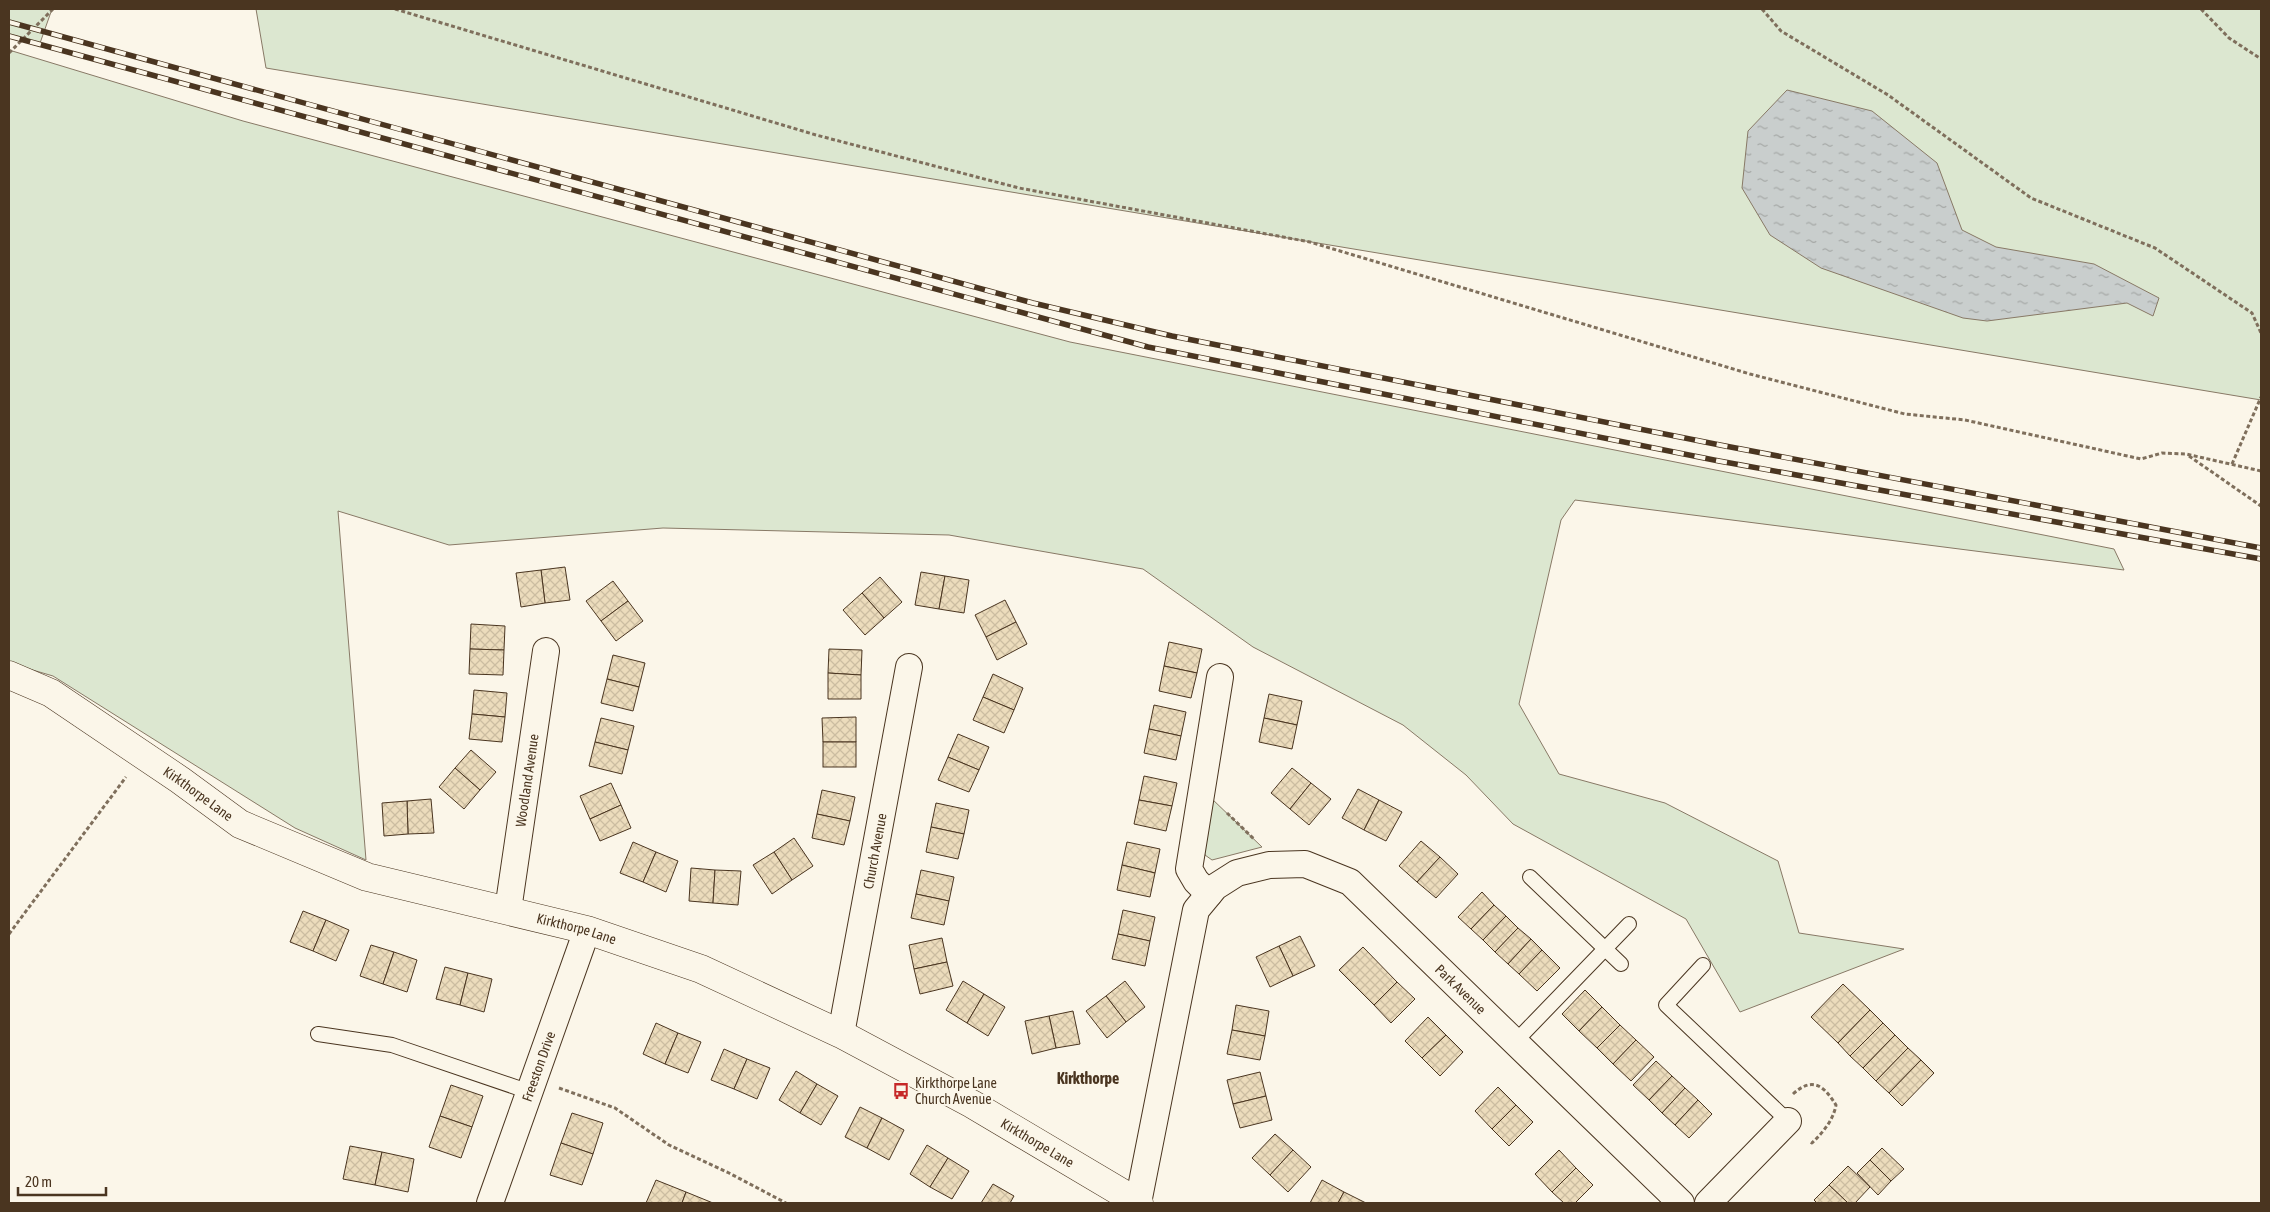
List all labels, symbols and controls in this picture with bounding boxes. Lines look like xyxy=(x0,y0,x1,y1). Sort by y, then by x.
street label: Woodland Avenue xyxy=(512,733,542,828)
street label: Kirkthorpe Lane xyxy=(160,763,236,824)
street label: Church Avenue xyxy=(860,812,890,890)
street label: Kirkthorpe Lane xyxy=(535,910,618,947)
street label: Park Avenue xyxy=(1432,961,1489,1017)
street label: Freeston Drive xyxy=(519,1029,558,1104)
district label: Kirkthorpe xyxy=(1057,1069,1119,1087)
place label: Kirkthorpe Lane Church Avenue xyxy=(915,1075,997,1107)
bus stop icon: Kirkthorpe Lane Church Avenue xyxy=(891,1081,911,1101)
street label: Kirkthorpe Lane xyxy=(998,1115,1077,1171)
scale bar xyxy=(18,1164,105,1196)
text: 20 m xyxy=(25,1173,52,1190)

